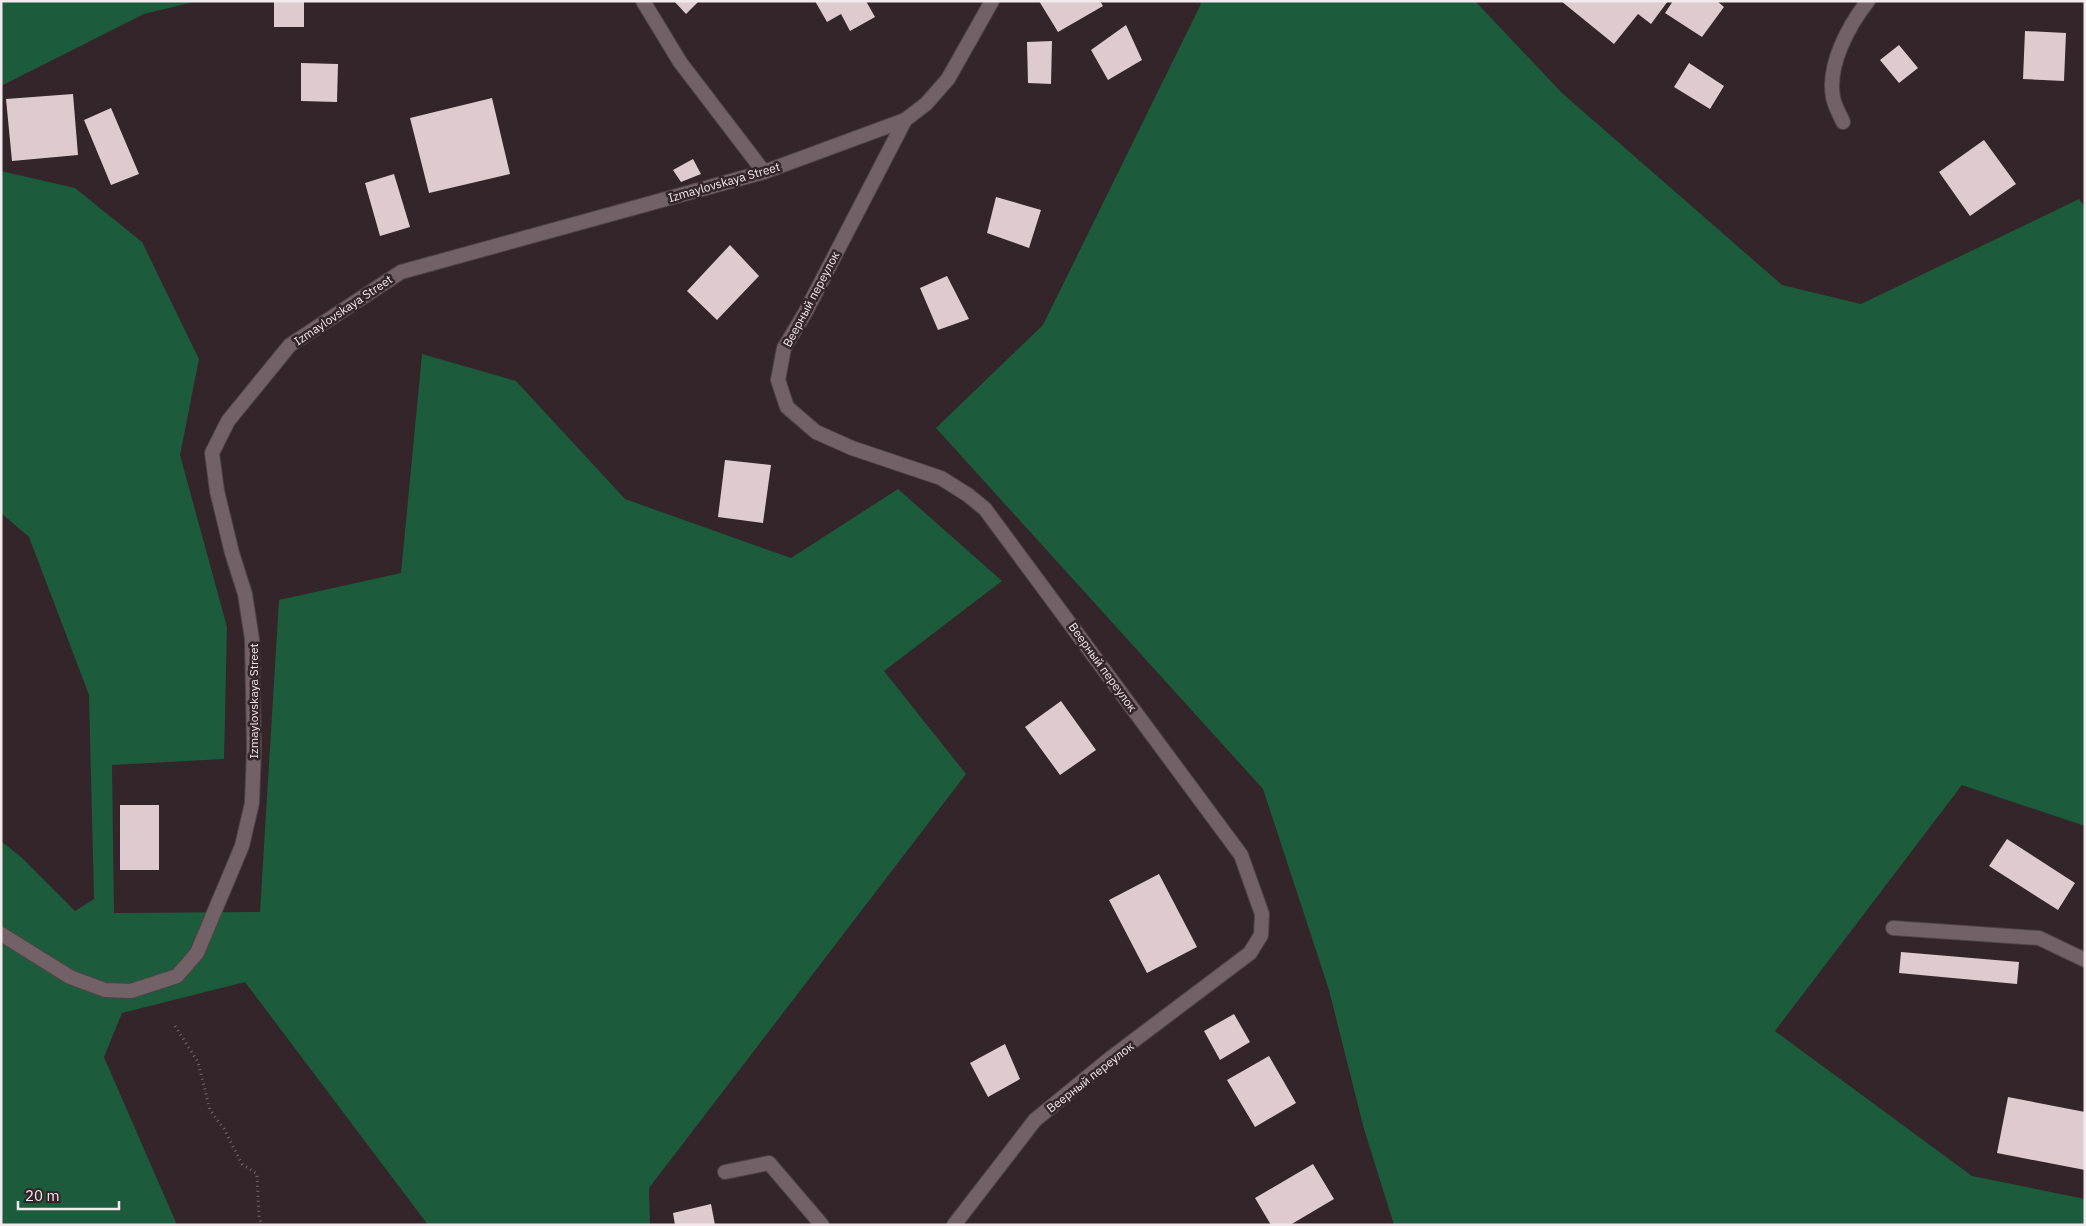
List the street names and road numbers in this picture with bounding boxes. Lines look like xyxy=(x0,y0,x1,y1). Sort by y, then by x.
street label: Izmaylovskaya Street xyxy=(666,159,782,205)
street label: Веерный переулок xyxy=(779,248,843,350)
street label: Izmaylovskaya Street xyxy=(291,272,395,348)
street label: Веерный переулок xyxy=(1066,620,1141,715)
street label: Izmaylovskaya Street xyxy=(246,643,261,759)
street label: Веерный переулок xyxy=(1043,1038,1137,1116)

